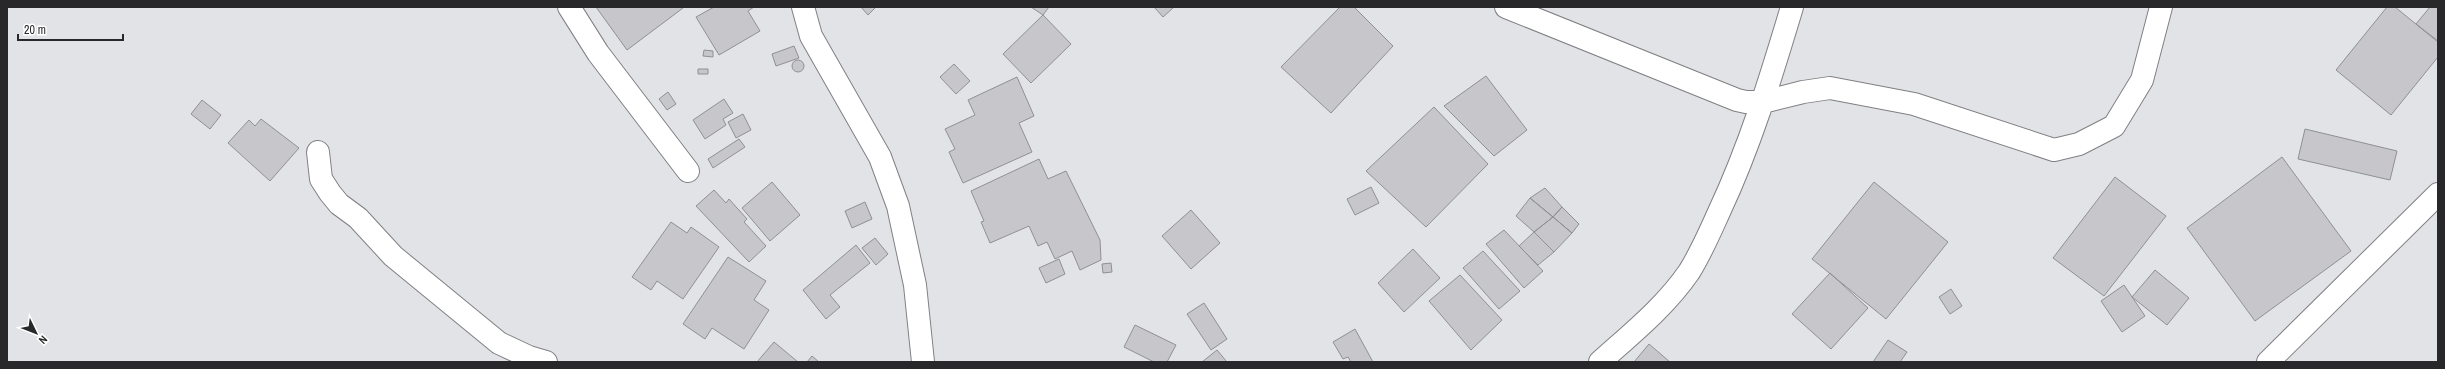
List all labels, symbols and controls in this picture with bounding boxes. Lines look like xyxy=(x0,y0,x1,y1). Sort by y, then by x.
scale bar xyxy=(18,16,123,42)
text: 20 m xyxy=(24,22,46,38)
north arrow xyxy=(16,313,56,353)
text: N xyxy=(36,333,51,347)

